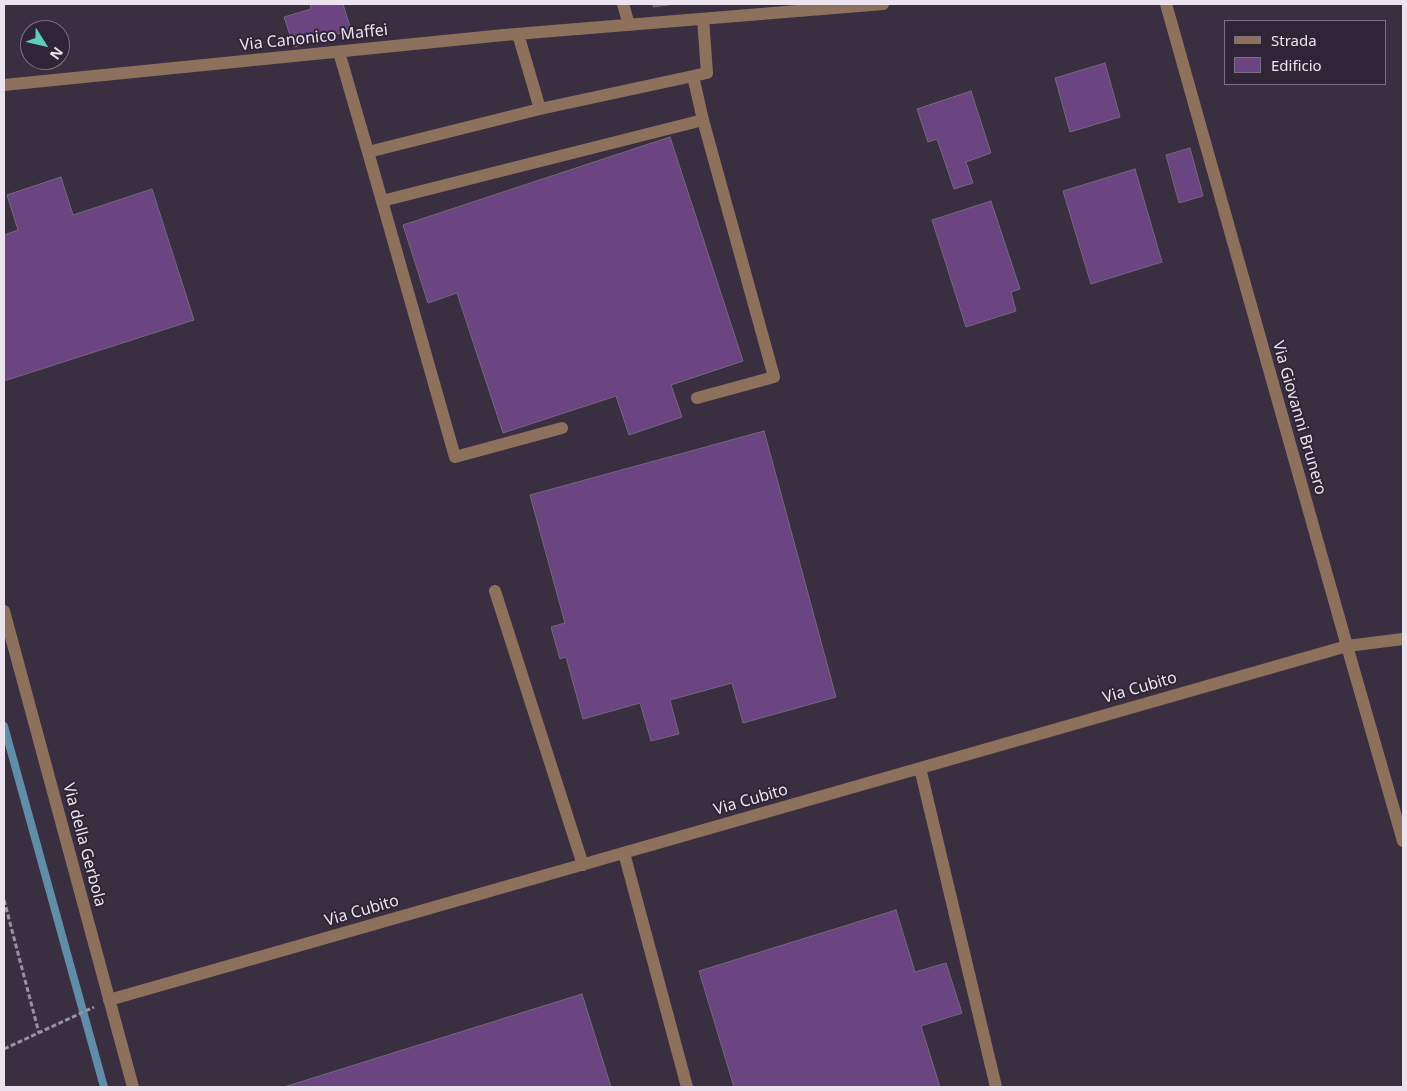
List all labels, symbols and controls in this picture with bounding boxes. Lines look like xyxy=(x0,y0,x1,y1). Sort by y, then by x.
north arrow xyxy=(20,20,70,70)
legend xyxy=(1224,20,1387,85)
street label: Via Canonico Maffei xyxy=(239,21,389,55)
text: Strada xyxy=(1271,30,1317,50)
text: N xyxy=(46,43,68,64)
text: Edificio xyxy=(1271,55,1322,75)
street label: Via Giovanni Brunero xyxy=(1268,339,1330,497)
street label: Via Cubito xyxy=(1101,668,1179,708)
street label: Via Cubito xyxy=(712,780,790,820)
street label: Via della Gerbola xyxy=(58,781,110,909)
street label: Via Cubito xyxy=(323,891,401,931)

